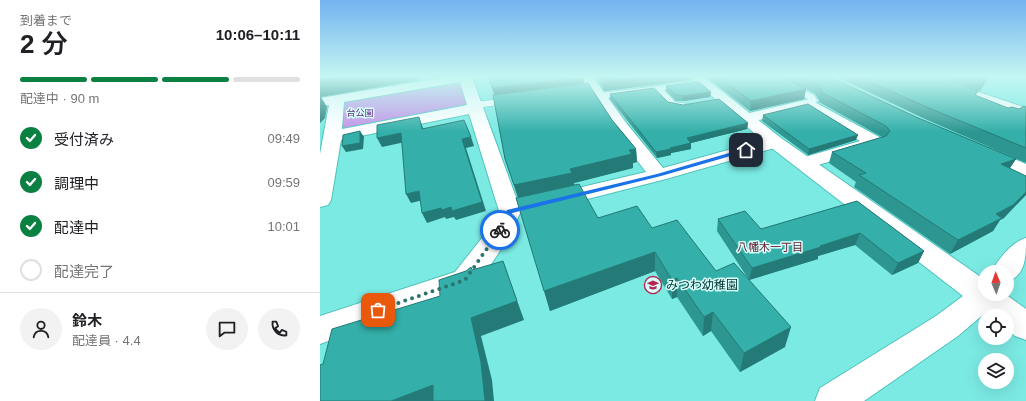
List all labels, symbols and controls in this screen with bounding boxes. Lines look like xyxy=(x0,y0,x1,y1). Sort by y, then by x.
text: 到着まで xyxy=(20,13,72,28)
text: 10:06–10:11 xyxy=(216,26,300,43)
text: 2 分 xyxy=(20,29,68,59)
text: 配達中 · 90 m xyxy=(20,91,99,106)
park label: 台公園 xyxy=(346,108,374,118)
icon: check xyxy=(20,127,42,149)
text: 受付済み xyxy=(54,131,114,148)
text: 09:49 xyxy=(267,131,300,146)
pin xyxy=(729,133,763,167)
icon: home xyxy=(735,139,757,161)
icon: check xyxy=(20,171,42,193)
text: 調理中 xyxy=(54,175,99,192)
text: 09:59 xyxy=(267,175,300,190)
courier xyxy=(480,210,520,250)
icon: check xyxy=(20,215,42,237)
text: 配達中 xyxy=(54,219,99,236)
text: 10:01 xyxy=(267,219,300,234)
icon: bike xyxy=(489,219,511,241)
district label: 八幡木一丁目 xyxy=(737,241,803,253)
text: 配達完了 xyxy=(54,263,114,280)
north arrow xyxy=(978,265,1014,301)
map controls xyxy=(978,265,1014,389)
school or university icon: みつわ幼稚園 xyxy=(643,275,663,295)
place label: みつわ幼稚園 xyxy=(666,278,738,292)
pin xyxy=(361,293,395,327)
icon: bag xyxy=(367,299,389,321)
button: person xyxy=(20,308,62,350)
button: chat xyxy=(206,308,248,350)
button: phone xyxy=(258,308,300,350)
button: locate xyxy=(978,309,1014,345)
text: 鈴木 xyxy=(72,312,102,329)
text: 配達員 · 4.4 xyxy=(72,333,141,348)
button: layers xyxy=(978,353,1014,389)

